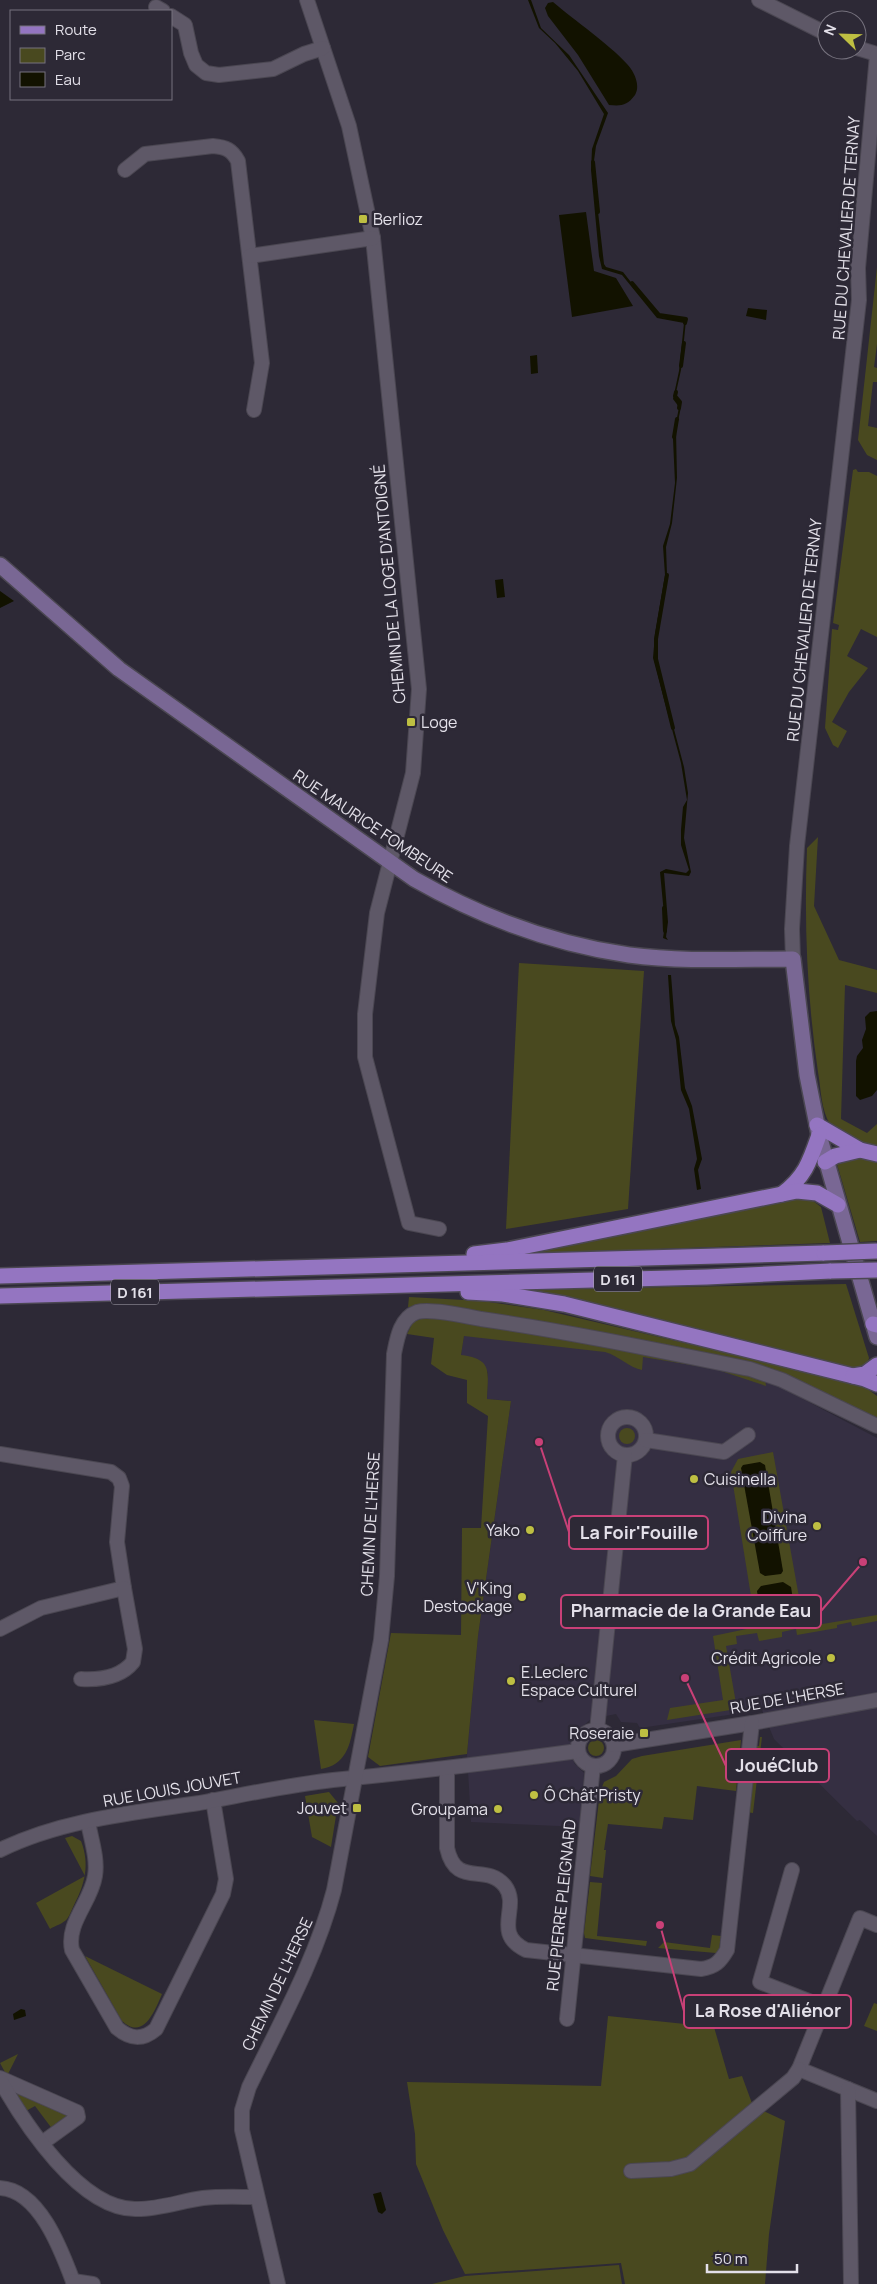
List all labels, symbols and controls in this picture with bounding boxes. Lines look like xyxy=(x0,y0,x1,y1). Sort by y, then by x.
legend xyxy=(10,10,172,100)
north arrow xyxy=(817,10,867,60)
text: Route xyxy=(55,19,97,40)
text: N xyxy=(819,21,840,38)
text: Parc xyxy=(55,44,86,65)
text: Eau xyxy=(55,69,81,90)
street label: RUE DU CHEVALIER DE TERNAY xyxy=(827,115,865,341)
place label: Berlioz xyxy=(373,208,423,230)
marker: Berlioz xyxy=(357,213,369,225)
street label: CHEMIN DE LA LOGE D'ANTOIGNÉ xyxy=(368,464,410,704)
street label: RUE DU CHEVALIER DE TERNAY xyxy=(781,517,827,743)
place label: Loge xyxy=(421,711,457,733)
marker: Loge xyxy=(405,716,417,728)
street label: RUE MAURICE FOMBEURE xyxy=(289,764,457,888)
road number: D 161 xyxy=(594,1266,642,1292)
road number: D 161 xyxy=(111,1280,159,1304)
street label: CHEMIN DE L'HERSE xyxy=(355,1451,385,1597)
place label: Cuisinella xyxy=(704,1468,776,1490)
marker: Cuisinella xyxy=(688,1473,700,1485)
place label: Divina Coiffure xyxy=(747,1506,807,1546)
callout: La Foir'Fouille xyxy=(569,1516,708,1549)
place label: Yako xyxy=(486,1519,520,1541)
text: La Foir'Fouille xyxy=(580,1520,698,1544)
marker: Divina Coiffure xyxy=(811,1520,823,1532)
marker: Yako xyxy=(524,1524,536,1536)
place label: V'King Destockage xyxy=(423,1577,512,1617)
marker: V'King Destockage xyxy=(516,1591,528,1603)
callout: Pharmacie de la Grande Eau xyxy=(561,1595,821,1628)
text: Pharmacie de la Grande Eau xyxy=(571,1598,811,1622)
place label: Crédit Agricole xyxy=(711,1647,821,1669)
marker: Crédit Agricole xyxy=(825,1652,837,1664)
place label: E.Leclerc Espace Culturel xyxy=(521,1661,637,1701)
marker: E.Leclerc Espace Culturel xyxy=(505,1675,517,1687)
street label: RUE DE L'HERSE xyxy=(728,1677,846,1719)
place label: Roseraie xyxy=(569,1722,634,1744)
marker: Roseraie xyxy=(638,1727,650,1739)
callout: JouéClub xyxy=(726,1749,829,1782)
text: JouéClub xyxy=(736,1753,818,1777)
street label: RUE LOUIS JOUVET xyxy=(101,1766,243,1812)
place label: Ô Chât'Pristy xyxy=(544,1784,641,1806)
marker: Ô Chât'Pristy xyxy=(528,1789,540,1801)
place label: Jouvet xyxy=(297,1797,347,1819)
place label: Groupama xyxy=(411,1798,488,1820)
marker: Jouvet xyxy=(351,1802,363,1814)
marker: Groupama xyxy=(492,1803,504,1815)
street label: RUE PIERRE PLEIGNARD xyxy=(541,1818,581,1992)
street label: CHEMIN DE L'HERSE xyxy=(236,1914,318,2054)
callout: La Rose d'Aliénor xyxy=(684,1995,851,2028)
text: La Rose d'Aliénor xyxy=(695,1998,841,2022)
scale bar xyxy=(707,2242,797,2274)
text: 50 m xyxy=(714,2248,748,2269)

